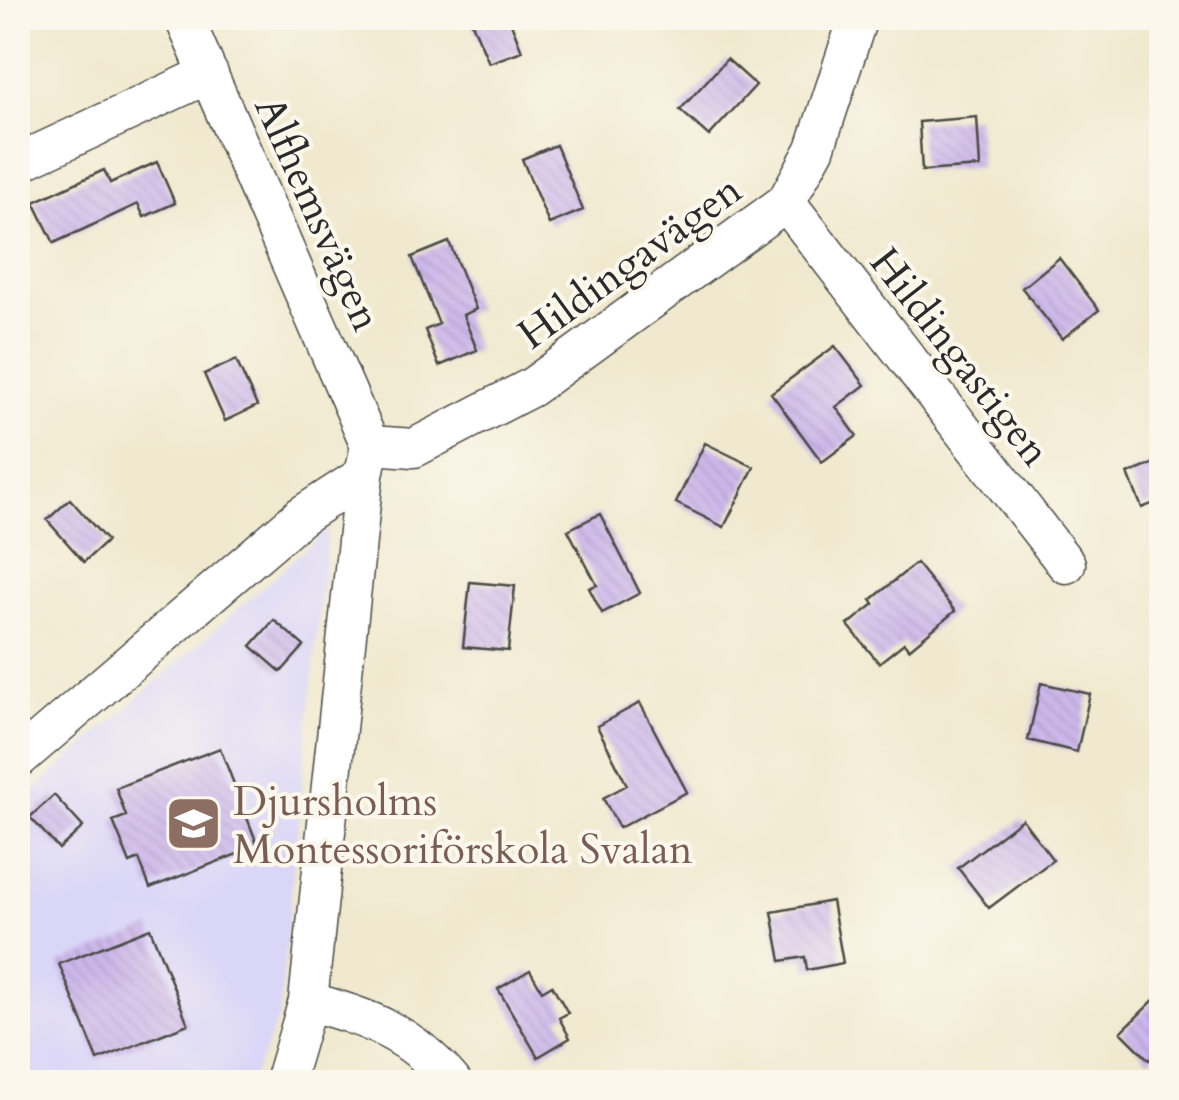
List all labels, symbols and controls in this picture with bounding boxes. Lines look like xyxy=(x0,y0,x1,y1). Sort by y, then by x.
street label: Alfhemsvägen xyxy=(240,87,395,340)
street label: Hildingavägen xyxy=(507,162,753,363)
street label: Hildingastigen xyxy=(856,236,1063,478)
place label: Djursholms Montessoriförskola Svalan xyxy=(233,773,693,878)
school or university icon: Djursholms Montessoriförskola Svalan xyxy=(164,794,224,854)

